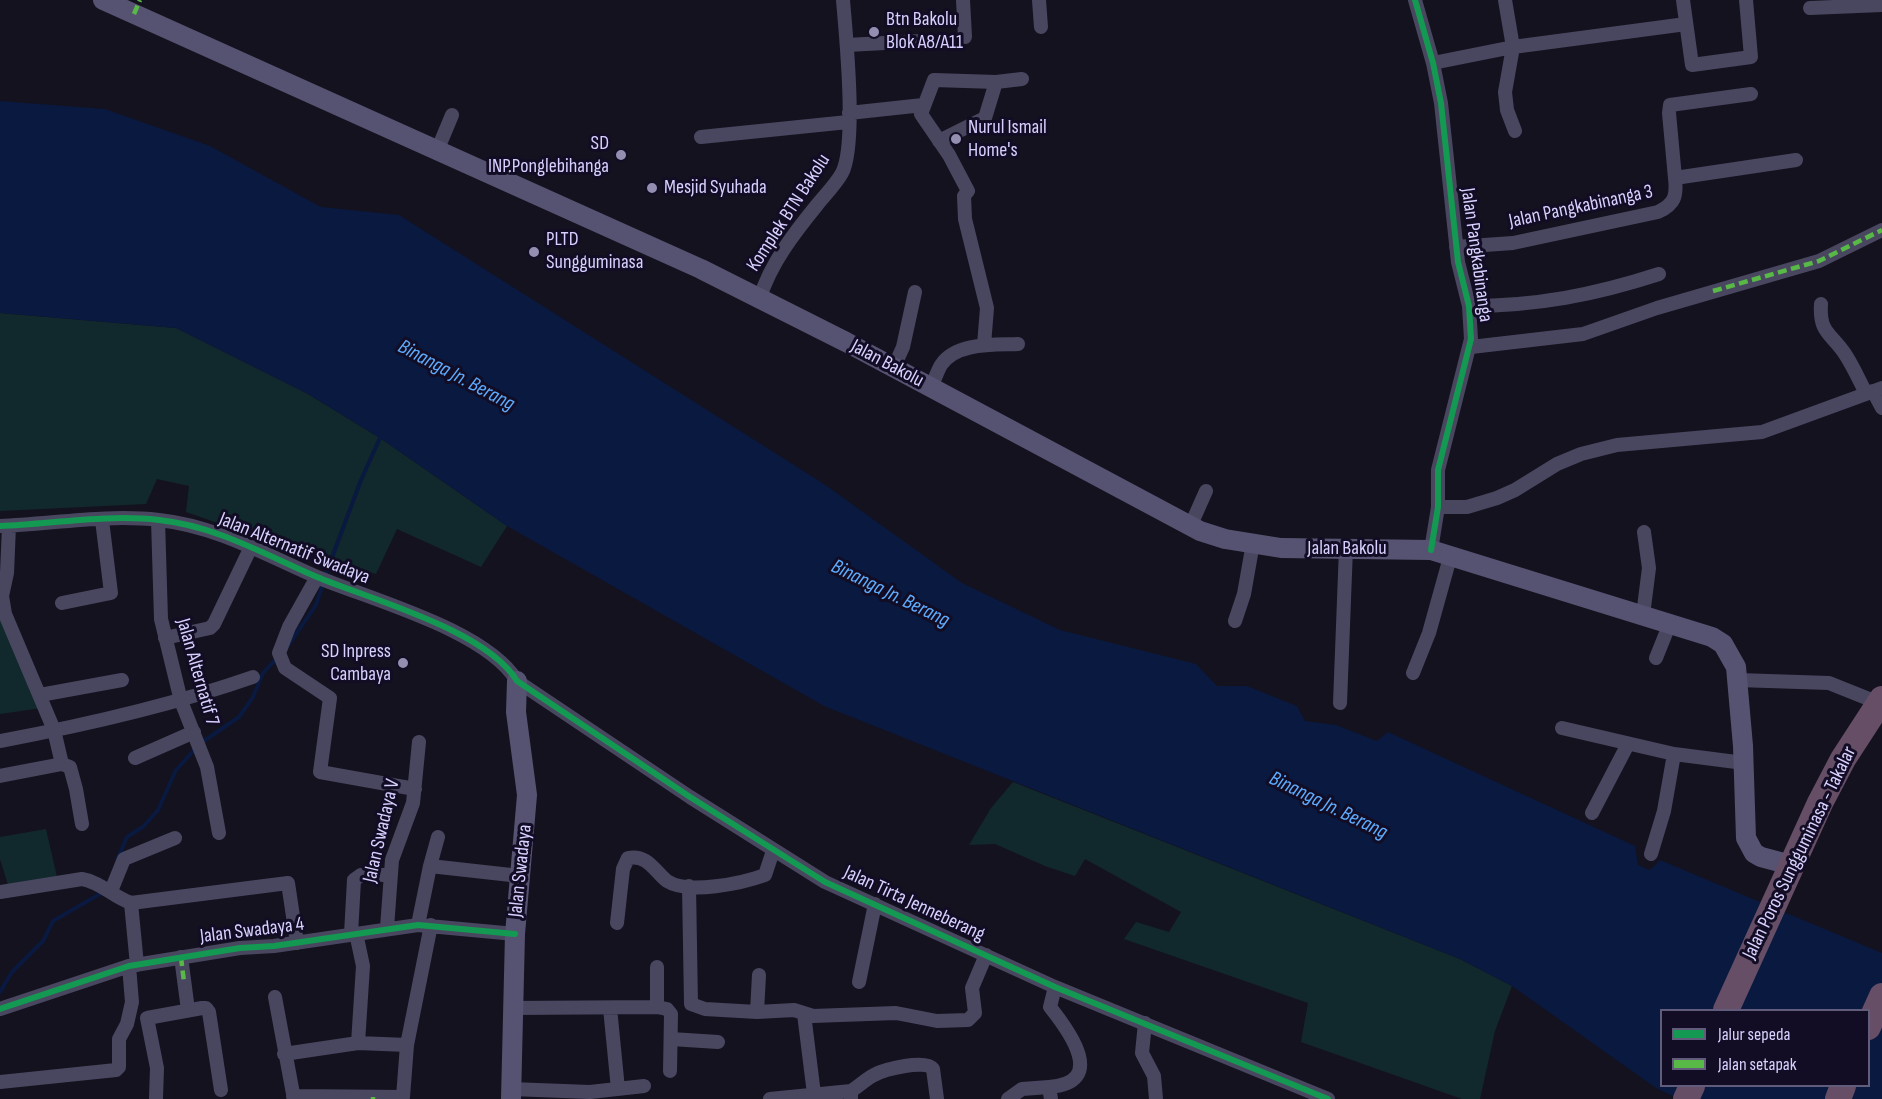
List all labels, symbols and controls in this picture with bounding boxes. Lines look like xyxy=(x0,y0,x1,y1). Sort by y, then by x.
place label: Btn Bakolu Blok A8/A11 xyxy=(886,8,963,55)
marker: Btn Bakolu Blok A8/A11 xyxy=(867,25,881,39)
place label: Nurul Ismail Home's xyxy=(968,116,1047,163)
place label: SD INP.Ponglebihanga xyxy=(488,132,609,179)
marker: Nurul Ismail Home's xyxy=(949,132,963,146)
marker: SD INP.Ponglebihanga xyxy=(614,148,628,162)
street label: Komplek BTN Bakolu xyxy=(742,150,836,276)
place label: Mesjid Syuhada xyxy=(664,176,767,200)
street label: Jalan Pangkabinanga 3 xyxy=(1507,180,1655,234)
marker: Mesjid Syuhada xyxy=(645,181,659,195)
street label: Jalan Pangkabinanga xyxy=(1455,186,1497,324)
place label: PLTD Sungguminasa xyxy=(546,228,643,275)
marker: PLTD Sungguminasa xyxy=(527,245,541,259)
water label: Binanga Jn. Berang xyxy=(393,335,519,417)
street label: Jalan Bakolu xyxy=(846,335,928,393)
street label: Jalan Alternatif Swadaya xyxy=(215,508,373,590)
street label: Jalan Bakolu xyxy=(1307,537,1387,561)
water label: Binanga Jn. Berang xyxy=(827,555,953,633)
street label: Jalan Alternatif 7 xyxy=(170,616,224,728)
place label: SD Inpress Cambaya xyxy=(321,640,391,687)
marker: SD Inpress Cambaya xyxy=(396,656,410,670)
street label: Jalan Poros Sungguminasa - Takalar xyxy=(1738,743,1862,963)
water label: Binanga Jn. Berang xyxy=(1265,767,1391,845)
street label: Jalan Swadaya V xyxy=(358,777,406,885)
street label: Jalan Swadaya xyxy=(504,823,538,919)
street label: Jalan Tirta Jenneberang xyxy=(840,861,988,947)
street label: Jalan Swadaya 4 xyxy=(199,913,305,949)
legend xyxy=(1660,1009,1870,1087)
text: Jalur sepeda xyxy=(1718,1024,1790,1045)
text: Jalan setapak xyxy=(1718,1054,1797,1075)

